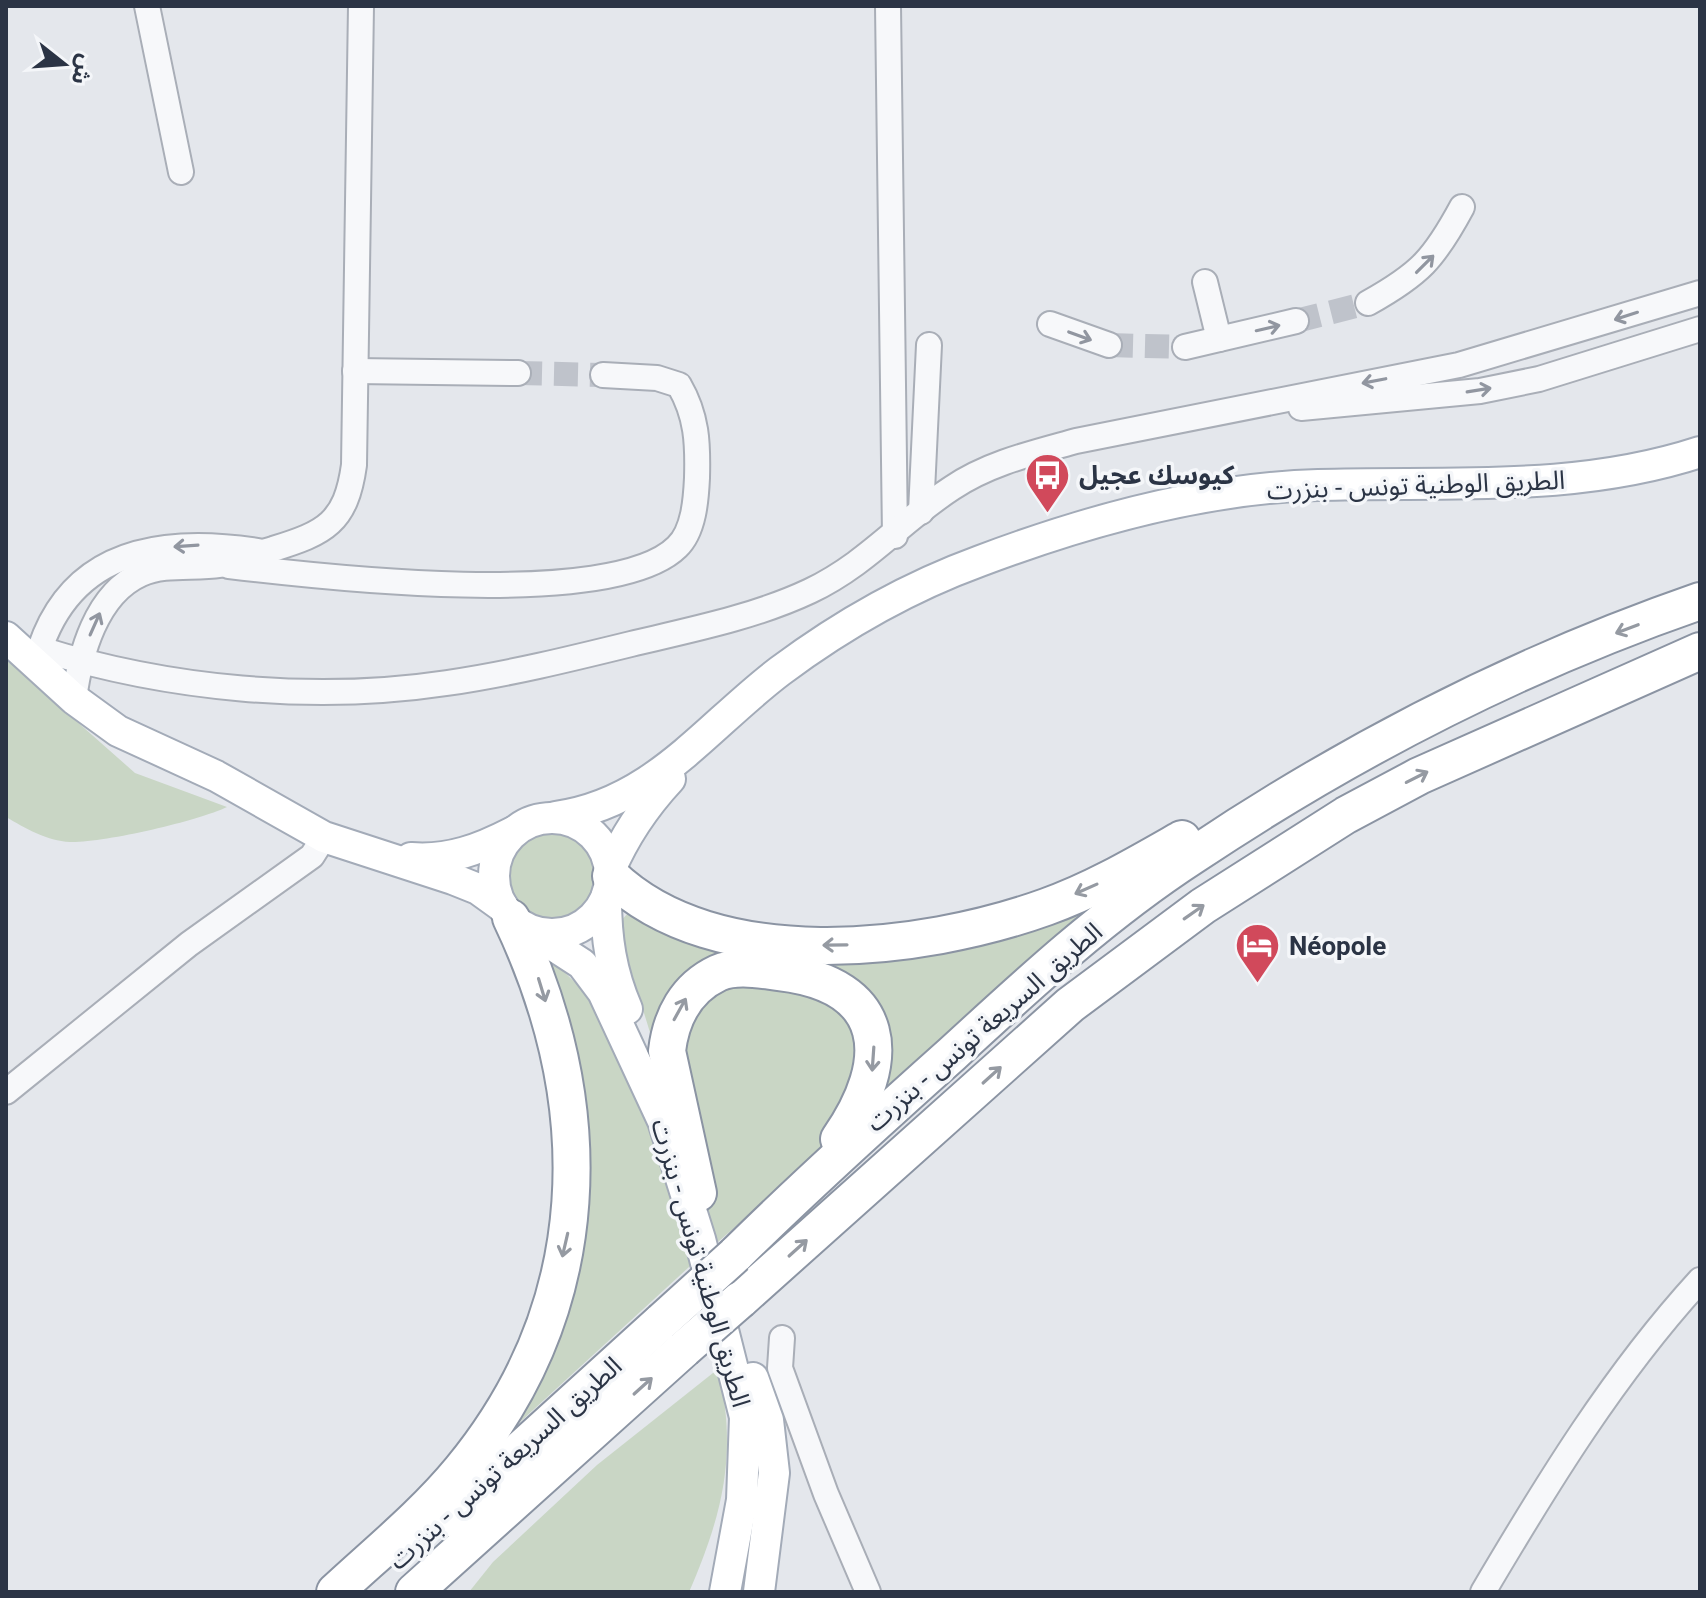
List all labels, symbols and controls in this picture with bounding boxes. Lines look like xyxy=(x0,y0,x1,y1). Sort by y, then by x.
north arrow xyxy=(24,24,104,104)
text: ش xyxy=(66,52,99,88)
one-way arrow xyxy=(1415,254,1434,274)
one-way arrow xyxy=(1613,309,1639,324)
one-way arrow xyxy=(1255,319,1280,334)
one-way arrow xyxy=(1067,330,1091,344)
one-way arrow xyxy=(1362,375,1388,390)
one-way arrow xyxy=(1466,382,1492,397)
bus stop icon: كيوسك عجيل xyxy=(1024,451,1072,514)
place label: كيوسك عجيل xyxy=(1079,460,1235,490)
street label: الطريق الوطنية تونس - بنزرت xyxy=(1266,465,1566,506)
one-way arrow xyxy=(173,538,200,553)
one-way arrow xyxy=(89,612,104,637)
one-way arrow xyxy=(1615,623,1640,637)
one-way arrow xyxy=(1404,769,1428,785)
one-way arrow xyxy=(1075,883,1099,898)
one-way arrow xyxy=(1183,904,1205,920)
street label: الطريق السريعة تونس - بنزرت xyxy=(860,916,1109,1138)
hotel icon: Néopole xyxy=(1234,922,1282,985)
place label: Néopole xyxy=(1289,931,1386,961)
one-way arrow xyxy=(822,937,849,953)
one-way arrow xyxy=(535,976,550,1002)
one-way arrow xyxy=(672,998,688,1021)
one-way arrow xyxy=(865,1046,880,1072)
one-way arrow xyxy=(982,1066,1002,1084)
street label: الطريق الوطنية تونس - بنزرت xyxy=(644,1115,757,1411)
one-way arrow xyxy=(557,1232,572,1258)
one-way arrow xyxy=(788,1239,808,1257)
street label: الطريق السريعة تونس - بنزرت xyxy=(382,1351,628,1576)
one-way arrow xyxy=(633,1377,653,1395)

